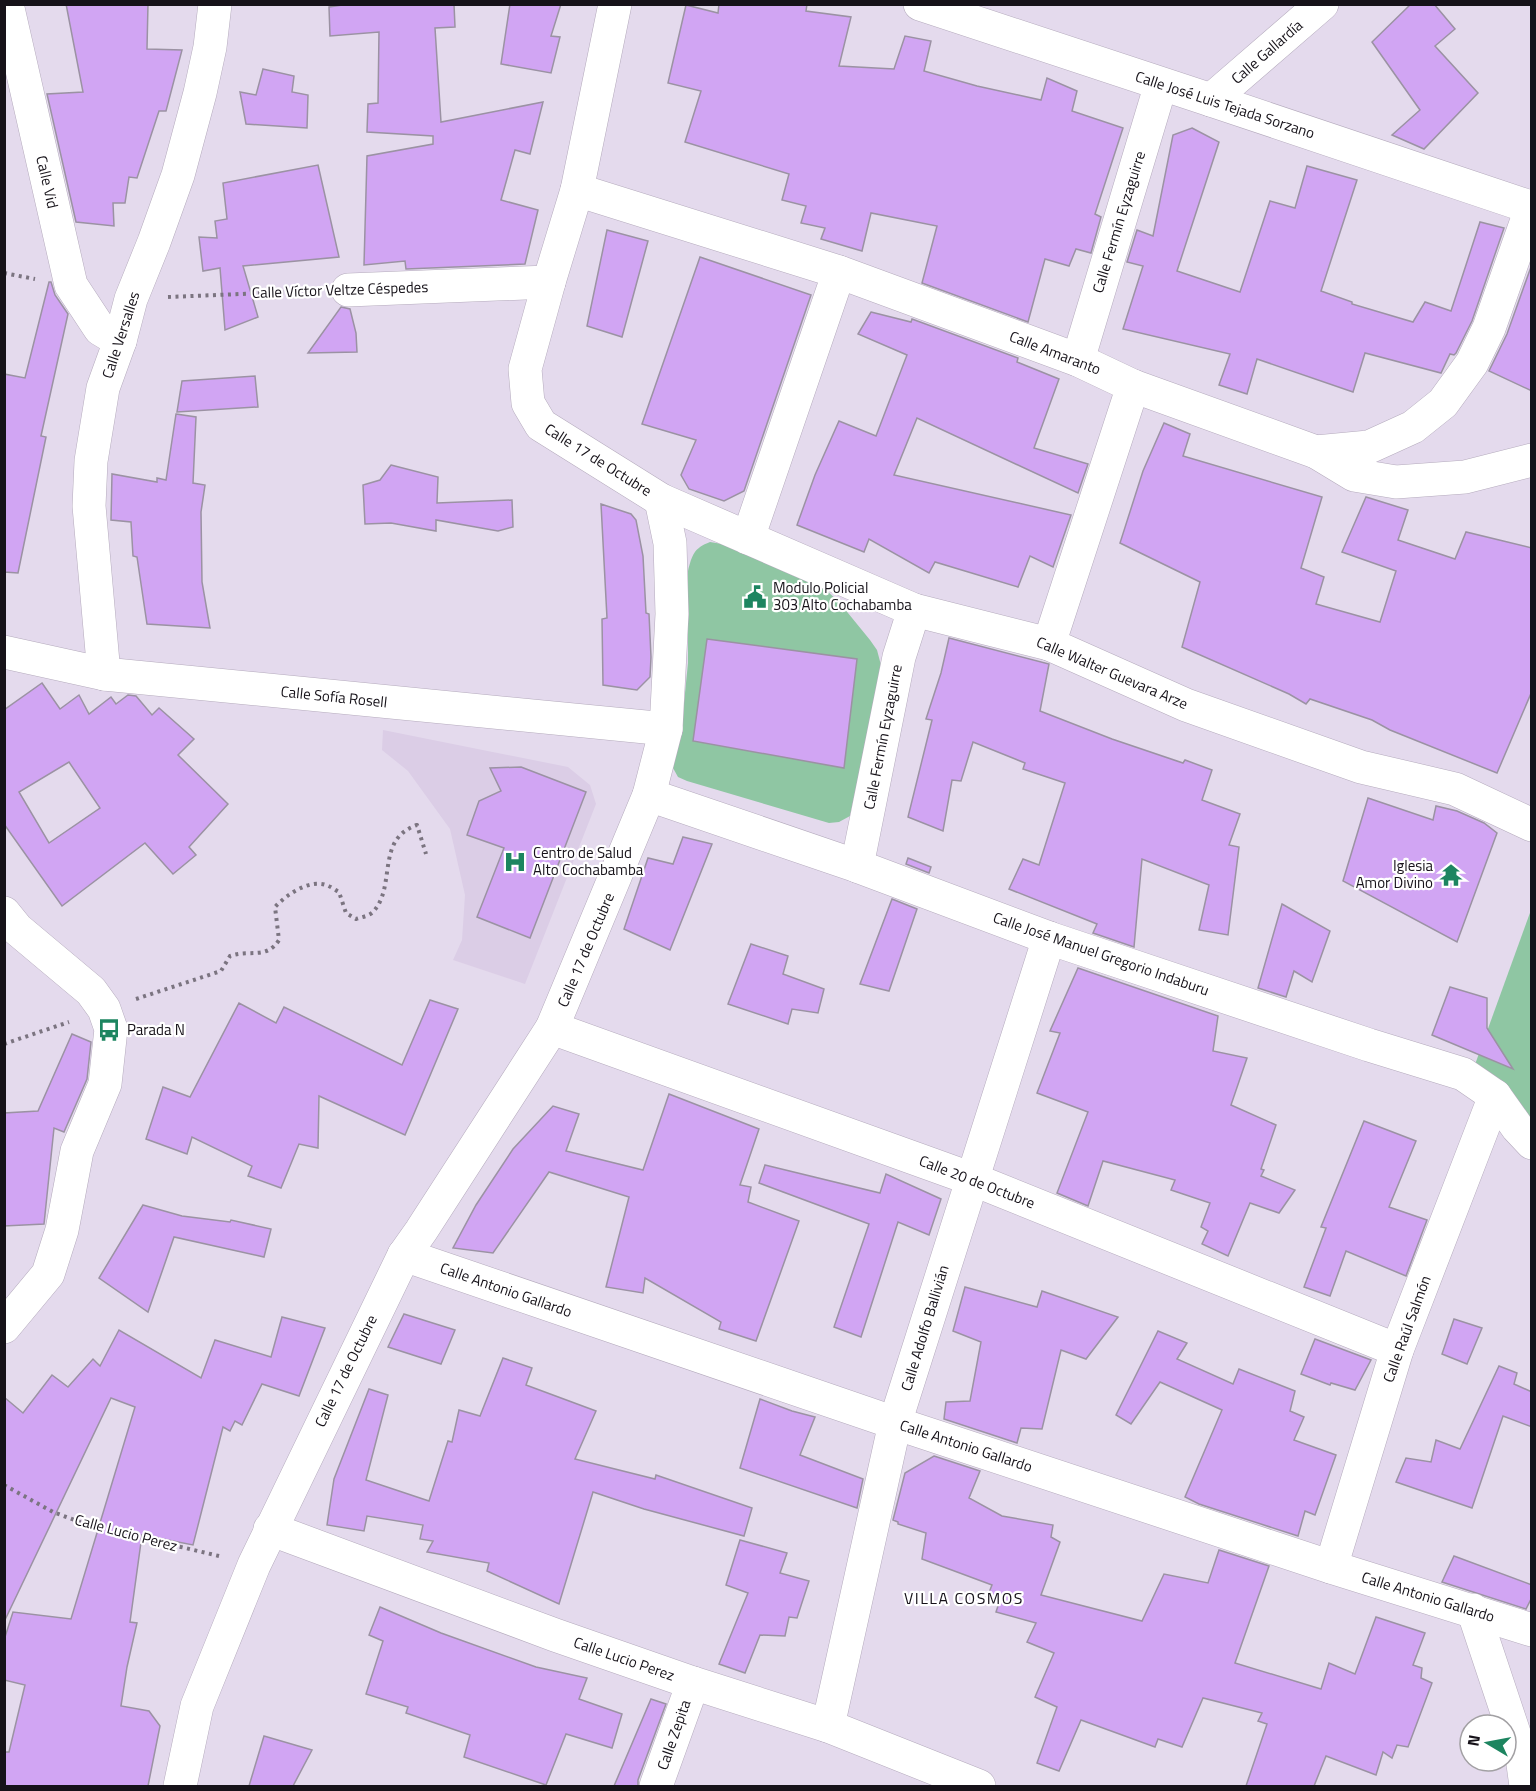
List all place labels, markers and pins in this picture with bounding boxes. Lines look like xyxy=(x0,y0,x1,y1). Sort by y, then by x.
place label: Modulo Policial 303 Alto Cochabamba xyxy=(773,576,912,616)
public building icon: Modulo Policial 303 Alto Cochabamba xyxy=(742,584,768,610)
place label: Centro de Salud Alto Cochabamba xyxy=(533,841,644,881)
hospital icon: Centro de Salud Alto Cochabamba xyxy=(502,849,528,875)
place label: Iglesia Amor Divino xyxy=(1356,854,1433,894)
temple icon: Iglesia Amor Divino xyxy=(1438,862,1464,888)
bus stop icon: Parada N xyxy=(96,1017,122,1043)
place label: Parada N xyxy=(127,1018,185,1041)

